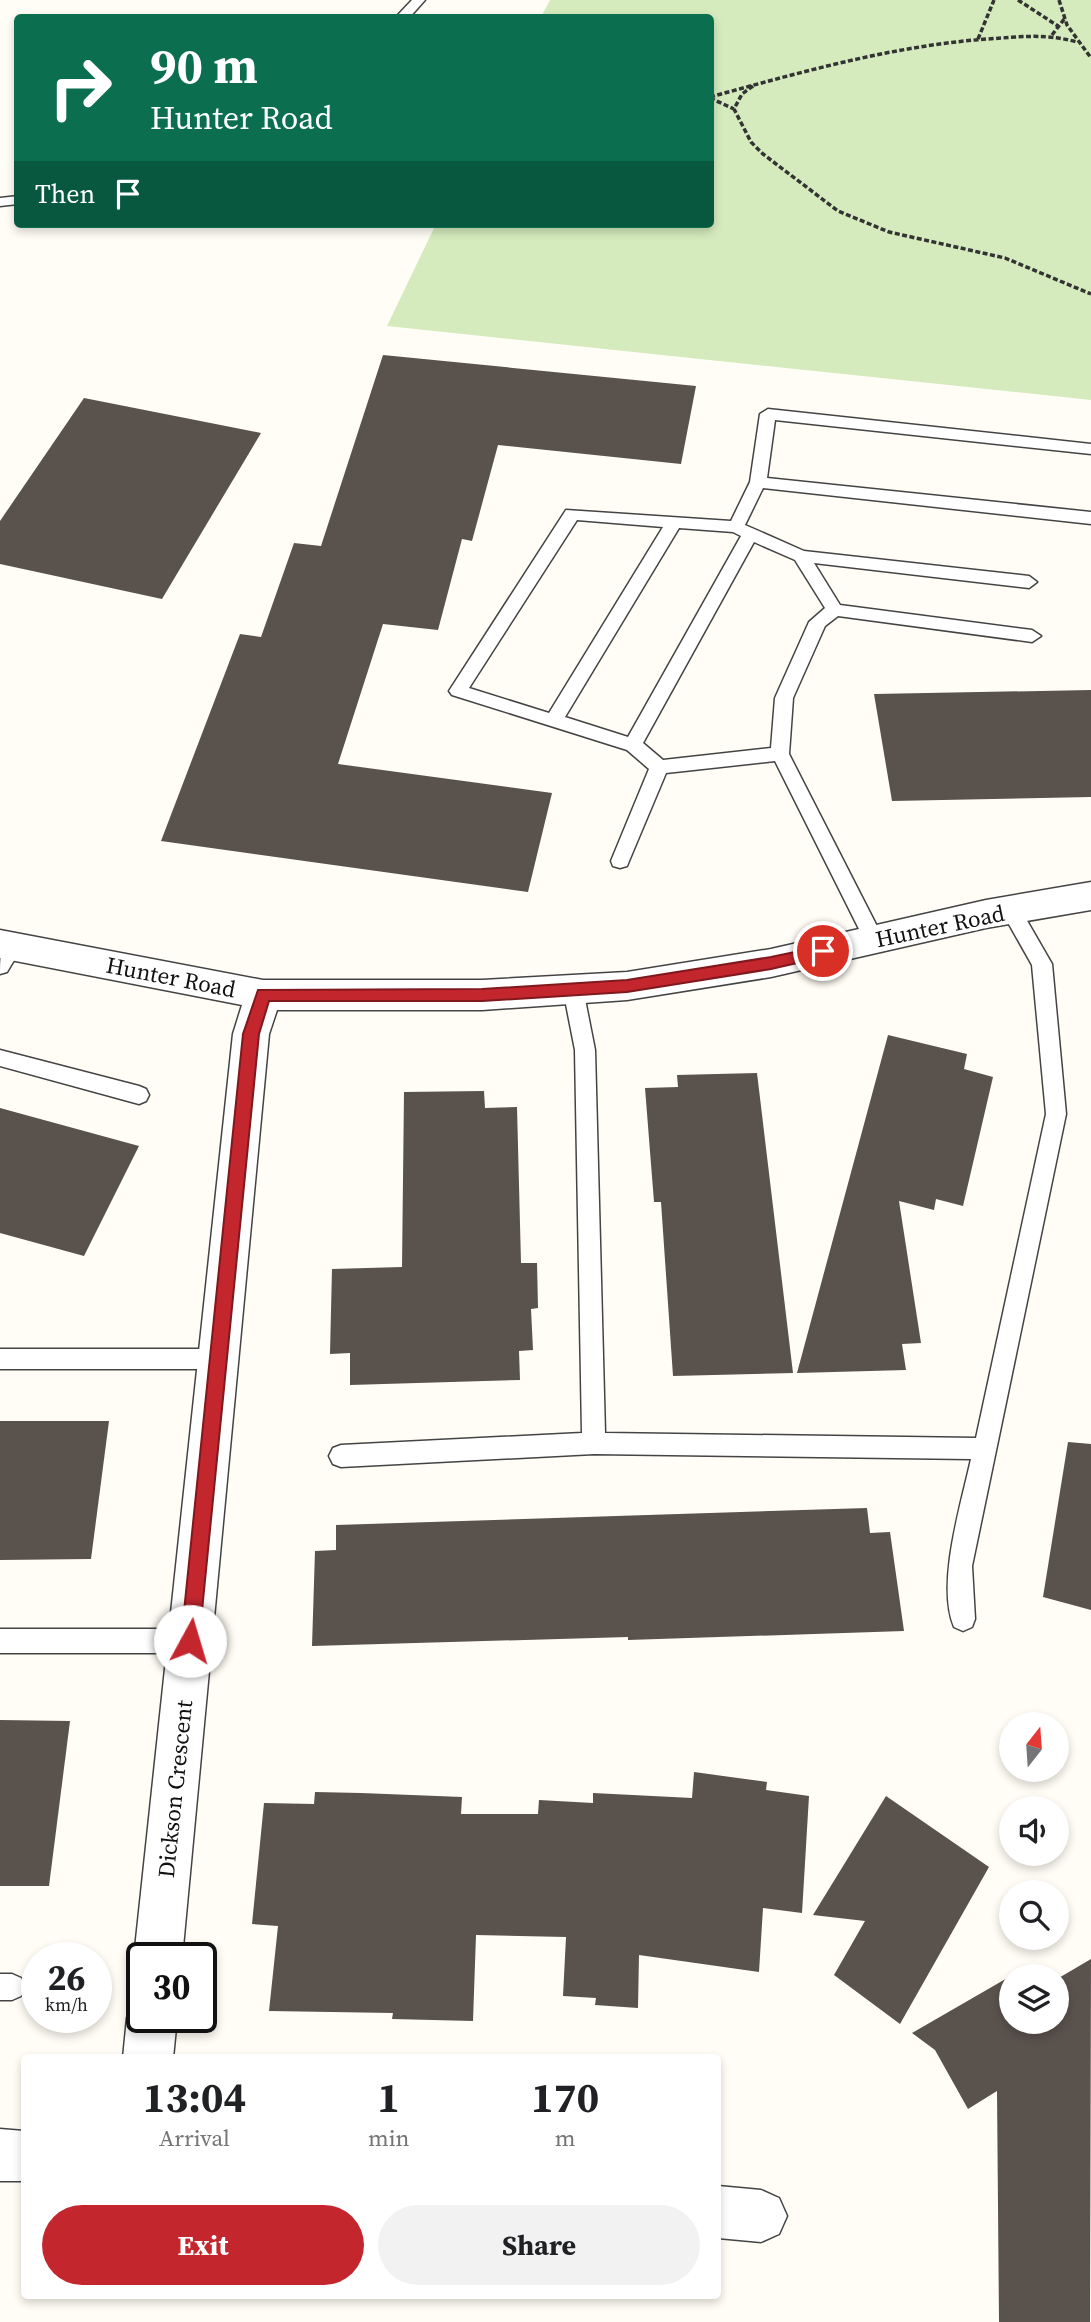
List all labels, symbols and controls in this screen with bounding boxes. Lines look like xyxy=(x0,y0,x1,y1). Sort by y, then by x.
text: 90 m xyxy=(150,32,258,99)
icon: right xyxy=(35,42,126,133)
text: Hunter Road xyxy=(150,96,333,140)
icon: arrive xyxy=(109,175,147,213)
text: Then xyxy=(35,176,95,212)
street label: Hunter Road xyxy=(872,897,1008,955)
pin xyxy=(793,921,853,981)
icon: arrive xyxy=(804,932,842,970)
street label: Hunter Road xyxy=(104,949,238,1005)
position arrow xyxy=(153,1604,227,1678)
street label: Dickson Crescent xyxy=(150,1698,200,1879)
north arrow xyxy=(999,1712,1069,1782)
map controls xyxy=(999,1712,1069,2034)
button: sound xyxy=(999,1796,1069,1866)
button: search xyxy=(999,1880,1069,1950)
speed limit sign: 30 xyxy=(126,1942,217,2033)
text: 26 xyxy=(48,1954,85,2002)
button: layers xyxy=(999,1964,1069,2034)
text: km/h xyxy=(45,1992,88,2017)
text: 13:04 xyxy=(143,2068,246,2126)
text: 1 xyxy=(377,2068,400,2126)
text: 170 xyxy=(531,2068,599,2126)
text: Arrival xyxy=(159,2122,230,2154)
text: min xyxy=(368,2122,409,2154)
text: m xyxy=(555,2122,576,2154)
button: Exit xyxy=(42,2205,364,2285)
button: Share xyxy=(378,2205,700,2285)

